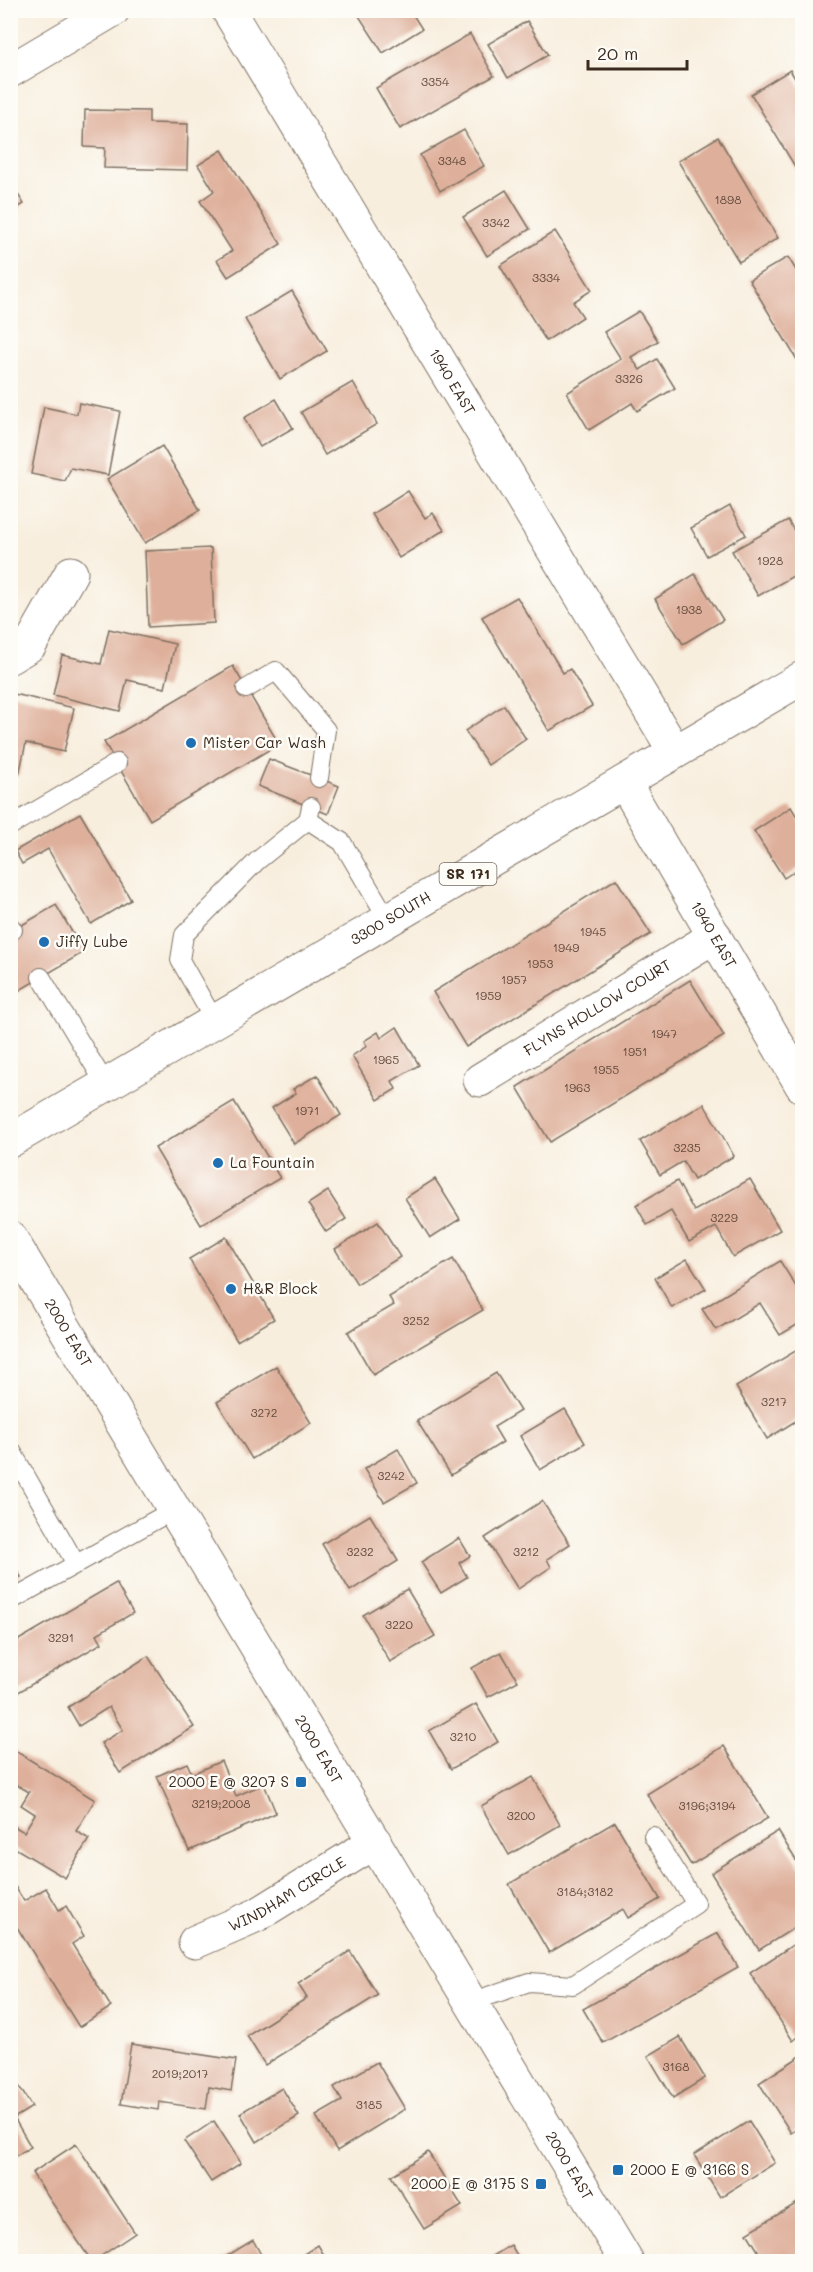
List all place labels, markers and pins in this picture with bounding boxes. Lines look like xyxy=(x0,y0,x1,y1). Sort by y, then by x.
place label: Mister Car Wash xyxy=(203,732,326,752)
marker: Mister Car Wash xyxy=(184,736,198,750)
place label: Jiffy Lube xyxy=(56,931,128,951)
marker: Jiffy Lube xyxy=(37,935,51,949)
place label: La Fountain xyxy=(230,1152,315,1172)
marker: La Fountain xyxy=(211,1156,225,1170)
place label: H&R Block xyxy=(243,1278,318,1298)
marker: H&R Block xyxy=(224,1282,238,1296)
place label: 2000 E @ 3207 S xyxy=(169,1771,289,1791)
marker: 2000 E @ 3207 S xyxy=(294,1775,308,1789)
place label: 2000 E @ 3166 S xyxy=(630,2159,749,2179)
marker: 2000 E @ 3166 S xyxy=(611,2163,625,2177)
place label: 2000 E @ 3175 S xyxy=(411,2173,529,2193)
marker: 2000 E @ 3175 S xyxy=(534,2177,548,2191)

